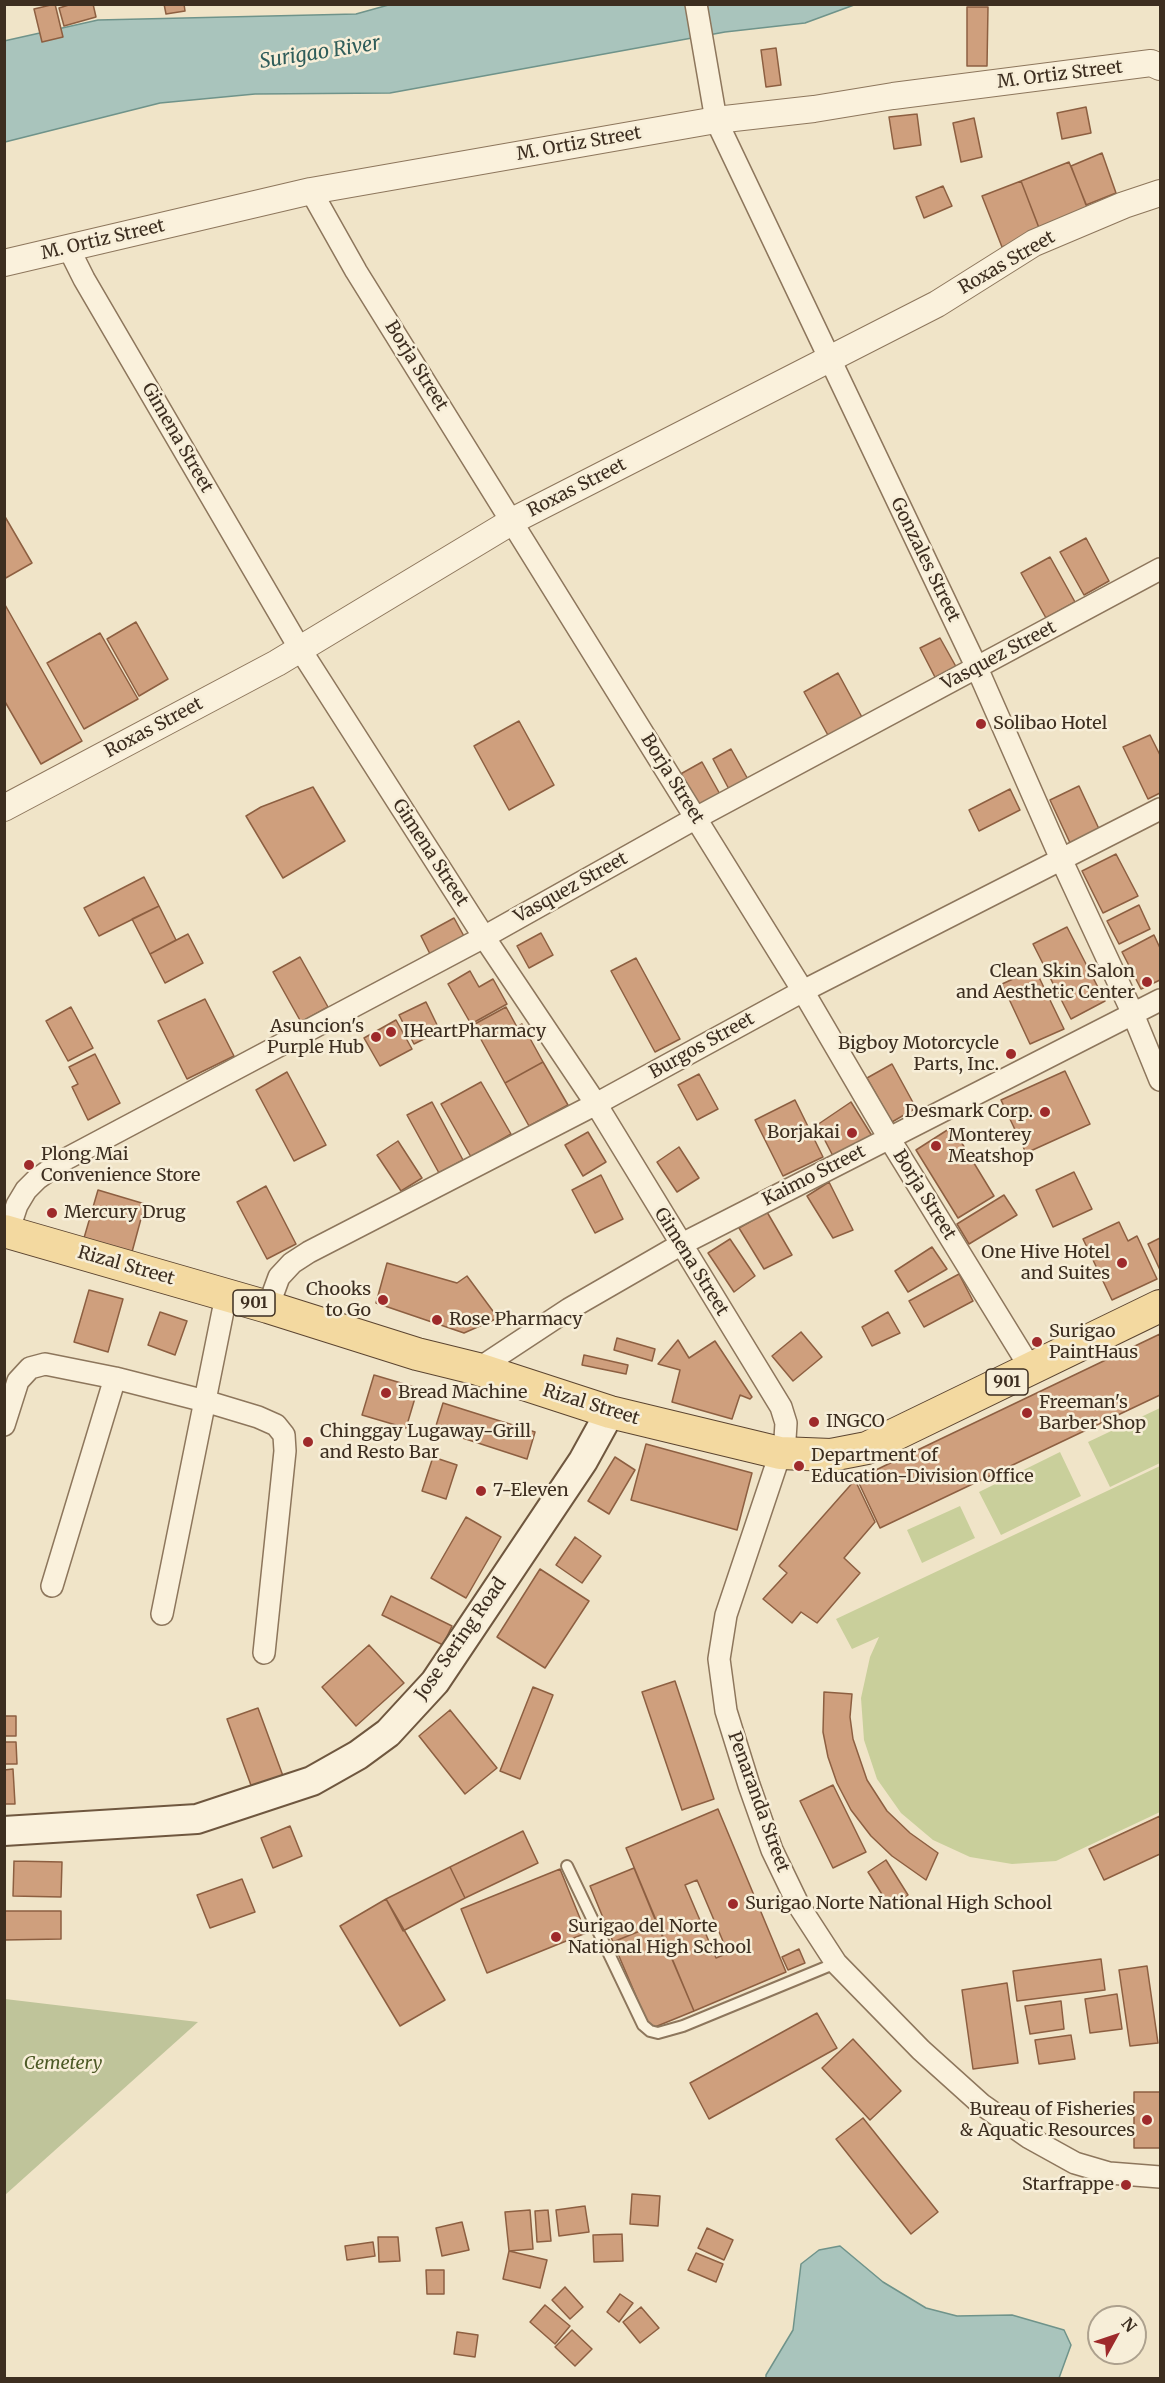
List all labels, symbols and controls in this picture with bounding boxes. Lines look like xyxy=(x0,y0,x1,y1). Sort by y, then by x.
water label: Surigao River xyxy=(258,32,382,74)
street label: M. Ortiz Street xyxy=(996,57,1124,93)
street label: M. Ortiz Street xyxy=(515,122,643,166)
street label: M. Ortiz Street xyxy=(39,215,167,265)
street label: Roxas Street xyxy=(955,227,1059,299)
street label: Borja Street xyxy=(380,317,452,415)
street label: Gimena Street xyxy=(137,379,217,497)
street label: Roxas Street xyxy=(524,454,630,522)
street label: Gonzales Street xyxy=(886,494,964,626)
street label: Vasquez Street xyxy=(938,617,1060,695)
street label: Roxas Street xyxy=(101,693,207,763)
place label: Solibao Hotel xyxy=(993,713,1107,735)
marker: Solibao Hotel xyxy=(974,717,988,731)
street label: Borja Street xyxy=(636,730,708,828)
street label: Gimena Street xyxy=(387,795,473,911)
street label: Vasquez Street xyxy=(510,848,632,928)
place label: Clean Skin Salon and Aesthetic Center xyxy=(956,961,1135,1004)
marker: Clean Skin Salon and Aesthetic Center xyxy=(1140,975,1154,989)
street label: Burgos Street xyxy=(646,1008,758,1084)
place label: Asuncion's Purple Hub xyxy=(267,1016,364,1058)
place label: IHeartPharmacy xyxy=(403,1021,546,1043)
marker: IHeartPharmacy xyxy=(384,1025,398,1039)
marker: Asuncion's Purple Hub xyxy=(369,1030,383,1044)
place label: Bigboy Motorcycle Parts, Inc. xyxy=(838,1033,999,1076)
marker: Bigboy Motorcycle Parts, Inc. xyxy=(1004,1047,1018,1061)
place label: Desmark Corp. xyxy=(905,1101,1033,1123)
marker: Desmark Corp. xyxy=(1038,1105,1052,1119)
place label: Borjakai xyxy=(767,1122,840,1144)
place label: Monterey Meatshop xyxy=(948,1125,1034,1168)
marker: Borjakai xyxy=(845,1126,859,1140)
marker: Monterey Meatshop xyxy=(929,1139,943,1153)
street label: Kaimo Street xyxy=(759,1141,869,1211)
place label: Plong Mai Convenience Store xyxy=(41,1144,200,1186)
street label: Borja Street xyxy=(888,1146,960,1244)
marker: Plong Mai Convenience Store xyxy=(22,1158,36,1172)
place label: Mercury Drug xyxy=(64,1202,186,1224)
street label: Gimena Street xyxy=(649,1204,733,1320)
marker: Mercury Drug xyxy=(45,1206,59,1220)
street label: Rizal Street xyxy=(75,1242,177,1290)
place label: One Hive Hotel and Suites xyxy=(981,1242,1110,1284)
marker: One Hive Hotel and Suites xyxy=(1115,1256,1129,1270)
place label: Chooks to Go xyxy=(306,1279,371,1322)
road number: 901 xyxy=(233,1290,275,1316)
marker: Chooks to Go xyxy=(376,1293,390,1307)
place label: Rose Pharmacy xyxy=(449,1309,583,1331)
marker: Rose Pharmacy xyxy=(430,1313,444,1327)
place label: Surigao PaintHaus xyxy=(1049,1321,1138,1364)
marker: Surigao PaintHaus xyxy=(1030,1335,1044,1349)
road number: 901 xyxy=(986,1369,1028,1395)
street label: Rizal Street xyxy=(540,1380,642,1430)
place label: Bread Machine xyxy=(398,1382,527,1404)
marker: Bread Machine xyxy=(379,1386,393,1400)
place label: Freeman's Barber Shop xyxy=(1039,1392,1146,1434)
marker: Freeman's Barber Shop xyxy=(1020,1406,1034,1420)
place label: INGCO xyxy=(826,1411,885,1433)
marker: INGCO xyxy=(807,1415,821,1429)
place label: Chinggay Lugaway-Grill and Resto Bar xyxy=(320,1421,531,1464)
marker: Chinggay Lugaway-Grill and Resto Bar xyxy=(301,1435,315,1449)
place label: Department of Education-Division Office xyxy=(811,1445,1034,1488)
marker: Department of Education-Division Office xyxy=(792,1459,806,1473)
place label: 7-Eleven xyxy=(493,1480,569,1502)
marker: 7-Eleven xyxy=(474,1484,488,1498)
street label: Jose Sering Road xyxy=(411,1574,511,1704)
street label: Penaranda Street xyxy=(723,1729,793,1875)
place label: Surigao Norte National High School xyxy=(745,1893,1052,1915)
marker: Surigao Norte National High School xyxy=(726,1897,740,1911)
place label: Surigao del Norte National High School xyxy=(568,1916,752,1958)
marker: Surigao del Norte National High School xyxy=(549,1930,563,1944)
park label: Cemetery xyxy=(24,2053,102,2075)
place label: Bureau of Fisheries & Aquatic Resources xyxy=(959,2099,1135,2142)
marker: Bureau of Fisheries & Aquatic Resources xyxy=(1140,2113,1154,2127)
place label: Starfrappe xyxy=(1022,2174,1114,2196)
marker: Starfrappe xyxy=(1119,2178,1133,2192)
north arrow xyxy=(1087,2305,1147,2365)
text: N xyxy=(1118,2313,1141,2336)

